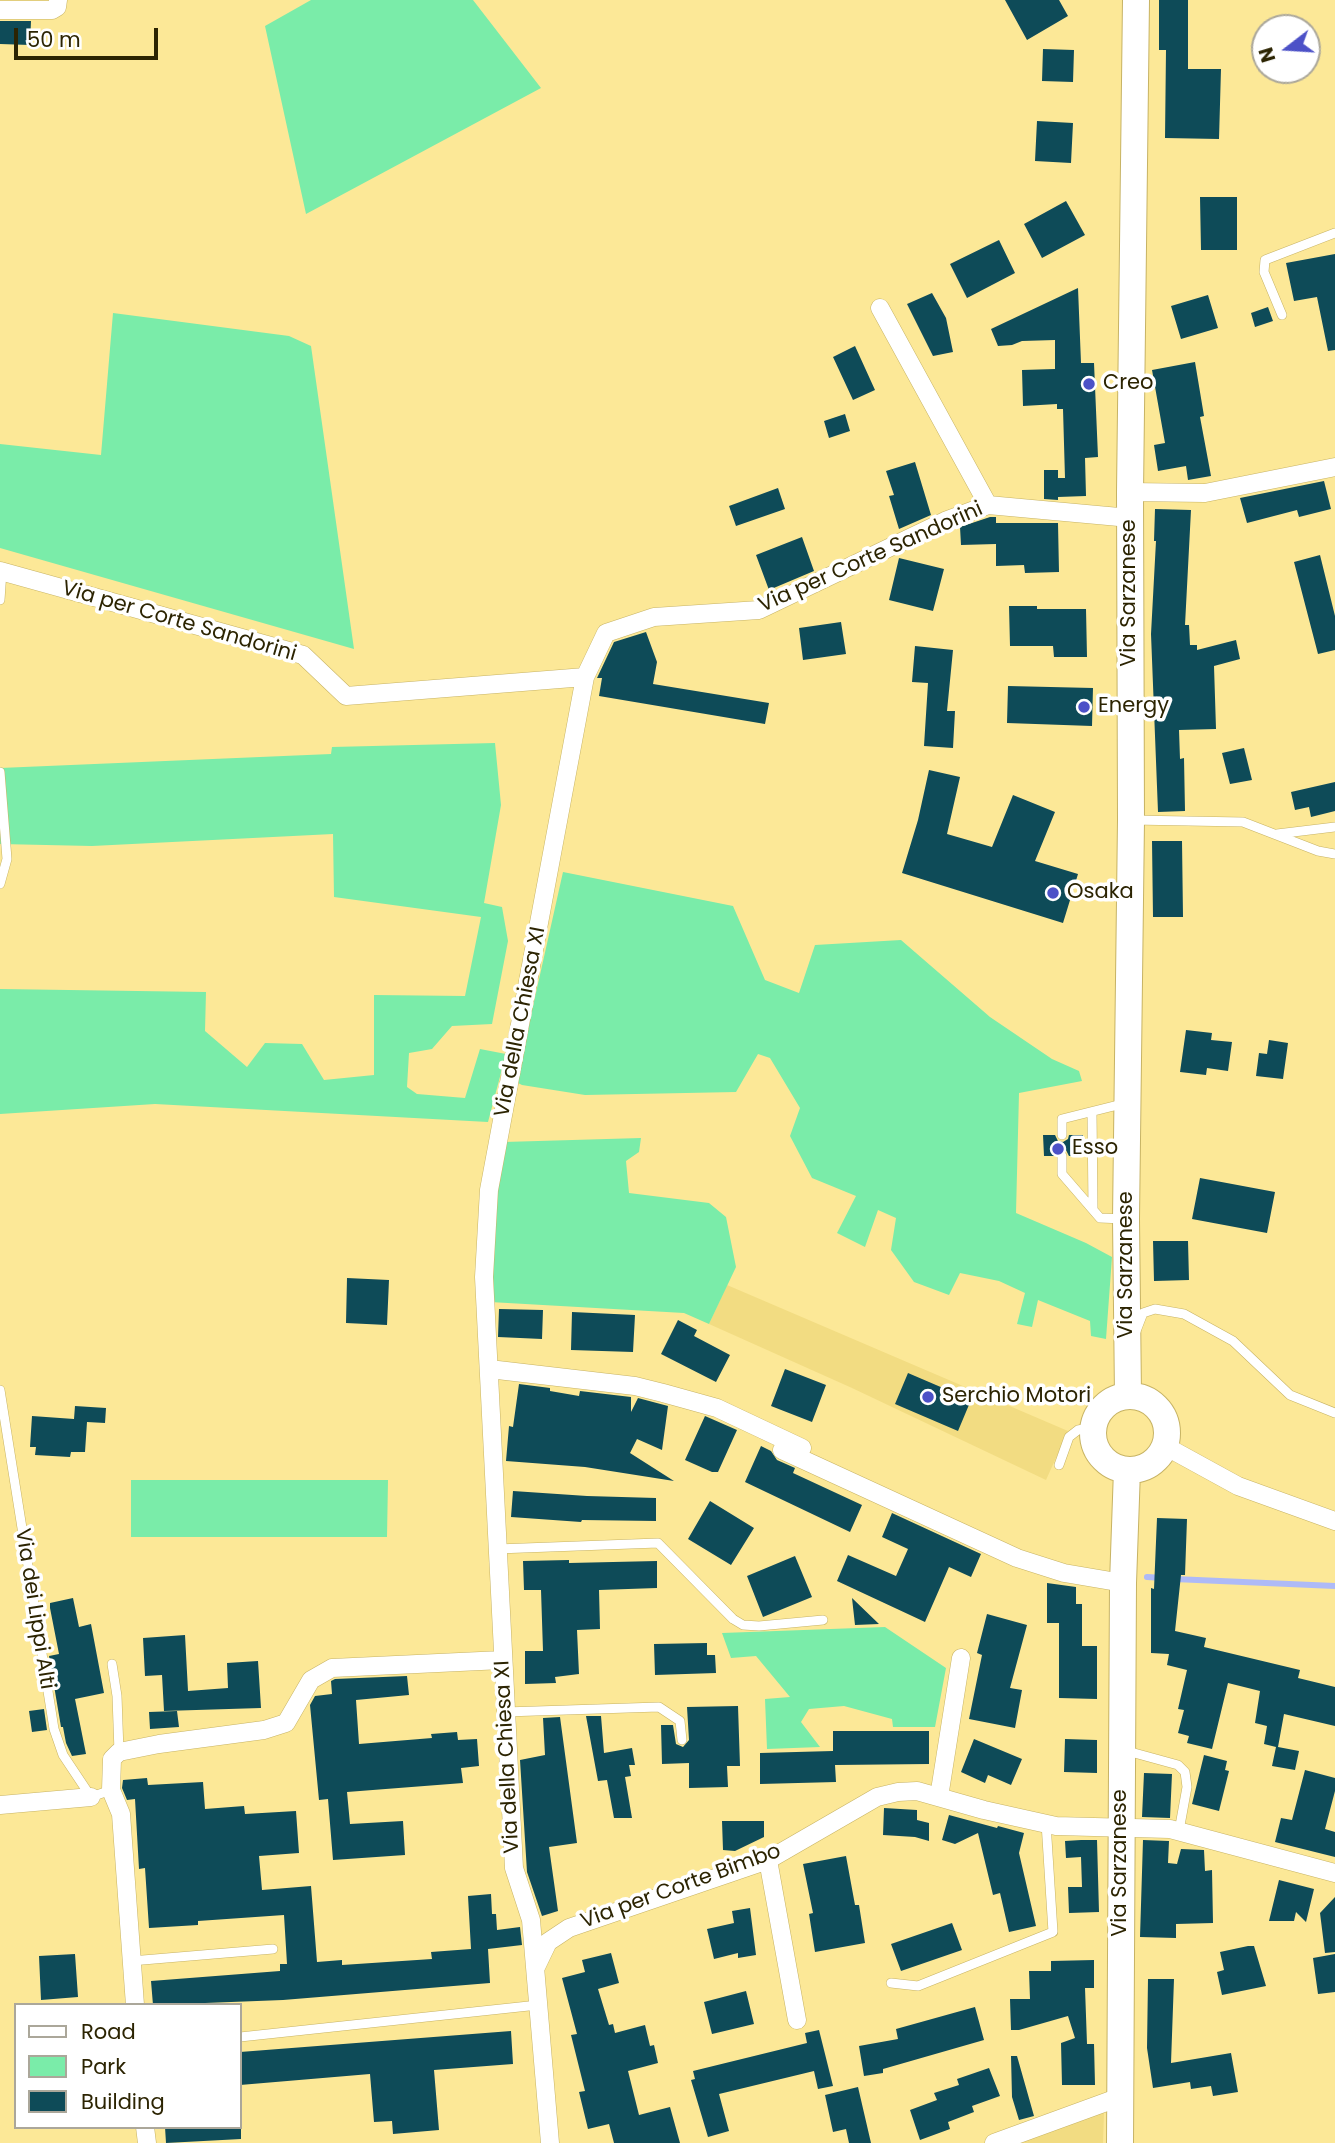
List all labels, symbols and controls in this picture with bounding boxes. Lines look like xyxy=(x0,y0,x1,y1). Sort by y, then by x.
scale bar xyxy=(18,14,161,58)
north arrow xyxy=(1251,14,1321,84)
text: 50 m xyxy=(27,25,81,54)
text: N xyxy=(1252,44,1282,65)
place label: Creo xyxy=(1103,371,1154,397)
marker: Creo xyxy=(1081,376,1097,392)
street label: Via per Corte Sandorini xyxy=(755,497,987,619)
street label: Via Sarzanese xyxy=(1117,519,1143,667)
street label: Via per Corte Sandorini xyxy=(59,576,299,668)
place label: Energy xyxy=(1098,694,1169,720)
marker: Energy xyxy=(1076,699,1092,715)
place label: Osaka xyxy=(1067,880,1134,906)
marker: Osaka xyxy=(1045,885,1061,901)
street label: Via della Chiesa XI xyxy=(490,925,552,1119)
place label: Esso xyxy=(1072,1136,1118,1162)
marker: Esso xyxy=(1050,1141,1066,1157)
street label: Via Sarzanese xyxy=(1114,1191,1140,1339)
place label: Serchio Motori xyxy=(942,1384,1091,1410)
marker: Serchio Motori xyxy=(920,1389,936,1405)
street label: Via dei Lippi Alti xyxy=(9,1527,59,1691)
street label: Via della Chiesa XI xyxy=(490,1660,526,1854)
street label: Via Sarzanese xyxy=(1108,1789,1134,1937)
street label: Via per Corte Bimbo xyxy=(578,1839,784,1935)
legend xyxy=(14,2003,242,2129)
text: Road xyxy=(81,2017,136,2046)
text: Park xyxy=(81,2052,126,2081)
text: Building xyxy=(81,2087,165,2116)

